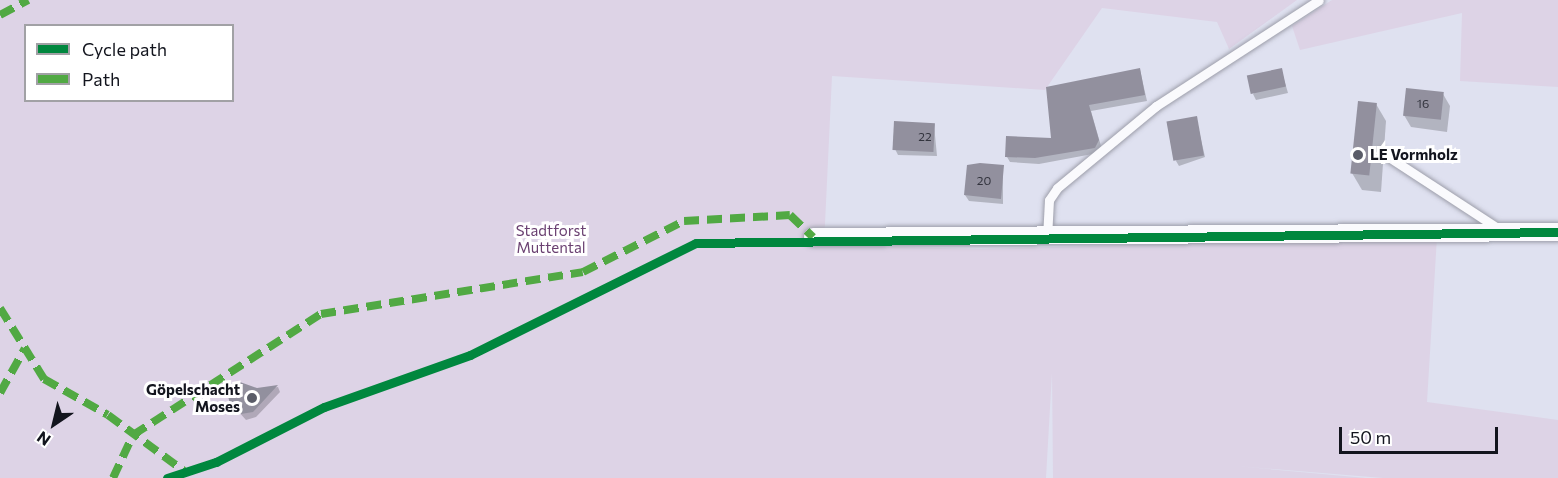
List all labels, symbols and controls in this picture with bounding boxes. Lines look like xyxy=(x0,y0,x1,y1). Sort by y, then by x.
legend xyxy=(24,24,234,102)
text: Cycle path xyxy=(82,38,167,60)
text: Path xyxy=(82,68,120,90)
house number: 16 xyxy=(1417,97,1429,111)
house number: 22 xyxy=(918,130,932,144)
place label: LE Vormholz xyxy=(1370,146,1458,164)
marker: LE Vormholz xyxy=(1351,148,1365,162)
house number: 20 xyxy=(977,174,991,188)
park label: Stadtforst Muttental xyxy=(516,221,586,256)
place label: Göpelschacht Moses xyxy=(146,380,240,415)
marker: Göpelschacht Moses xyxy=(245,391,259,405)
north arrow xyxy=(24,394,84,454)
scale bar xyxy=(1342,415,1501,453)
text: 50 m xyxy=(1350,426,1391,448)
text: N xyxy=(33,428,54,450)

